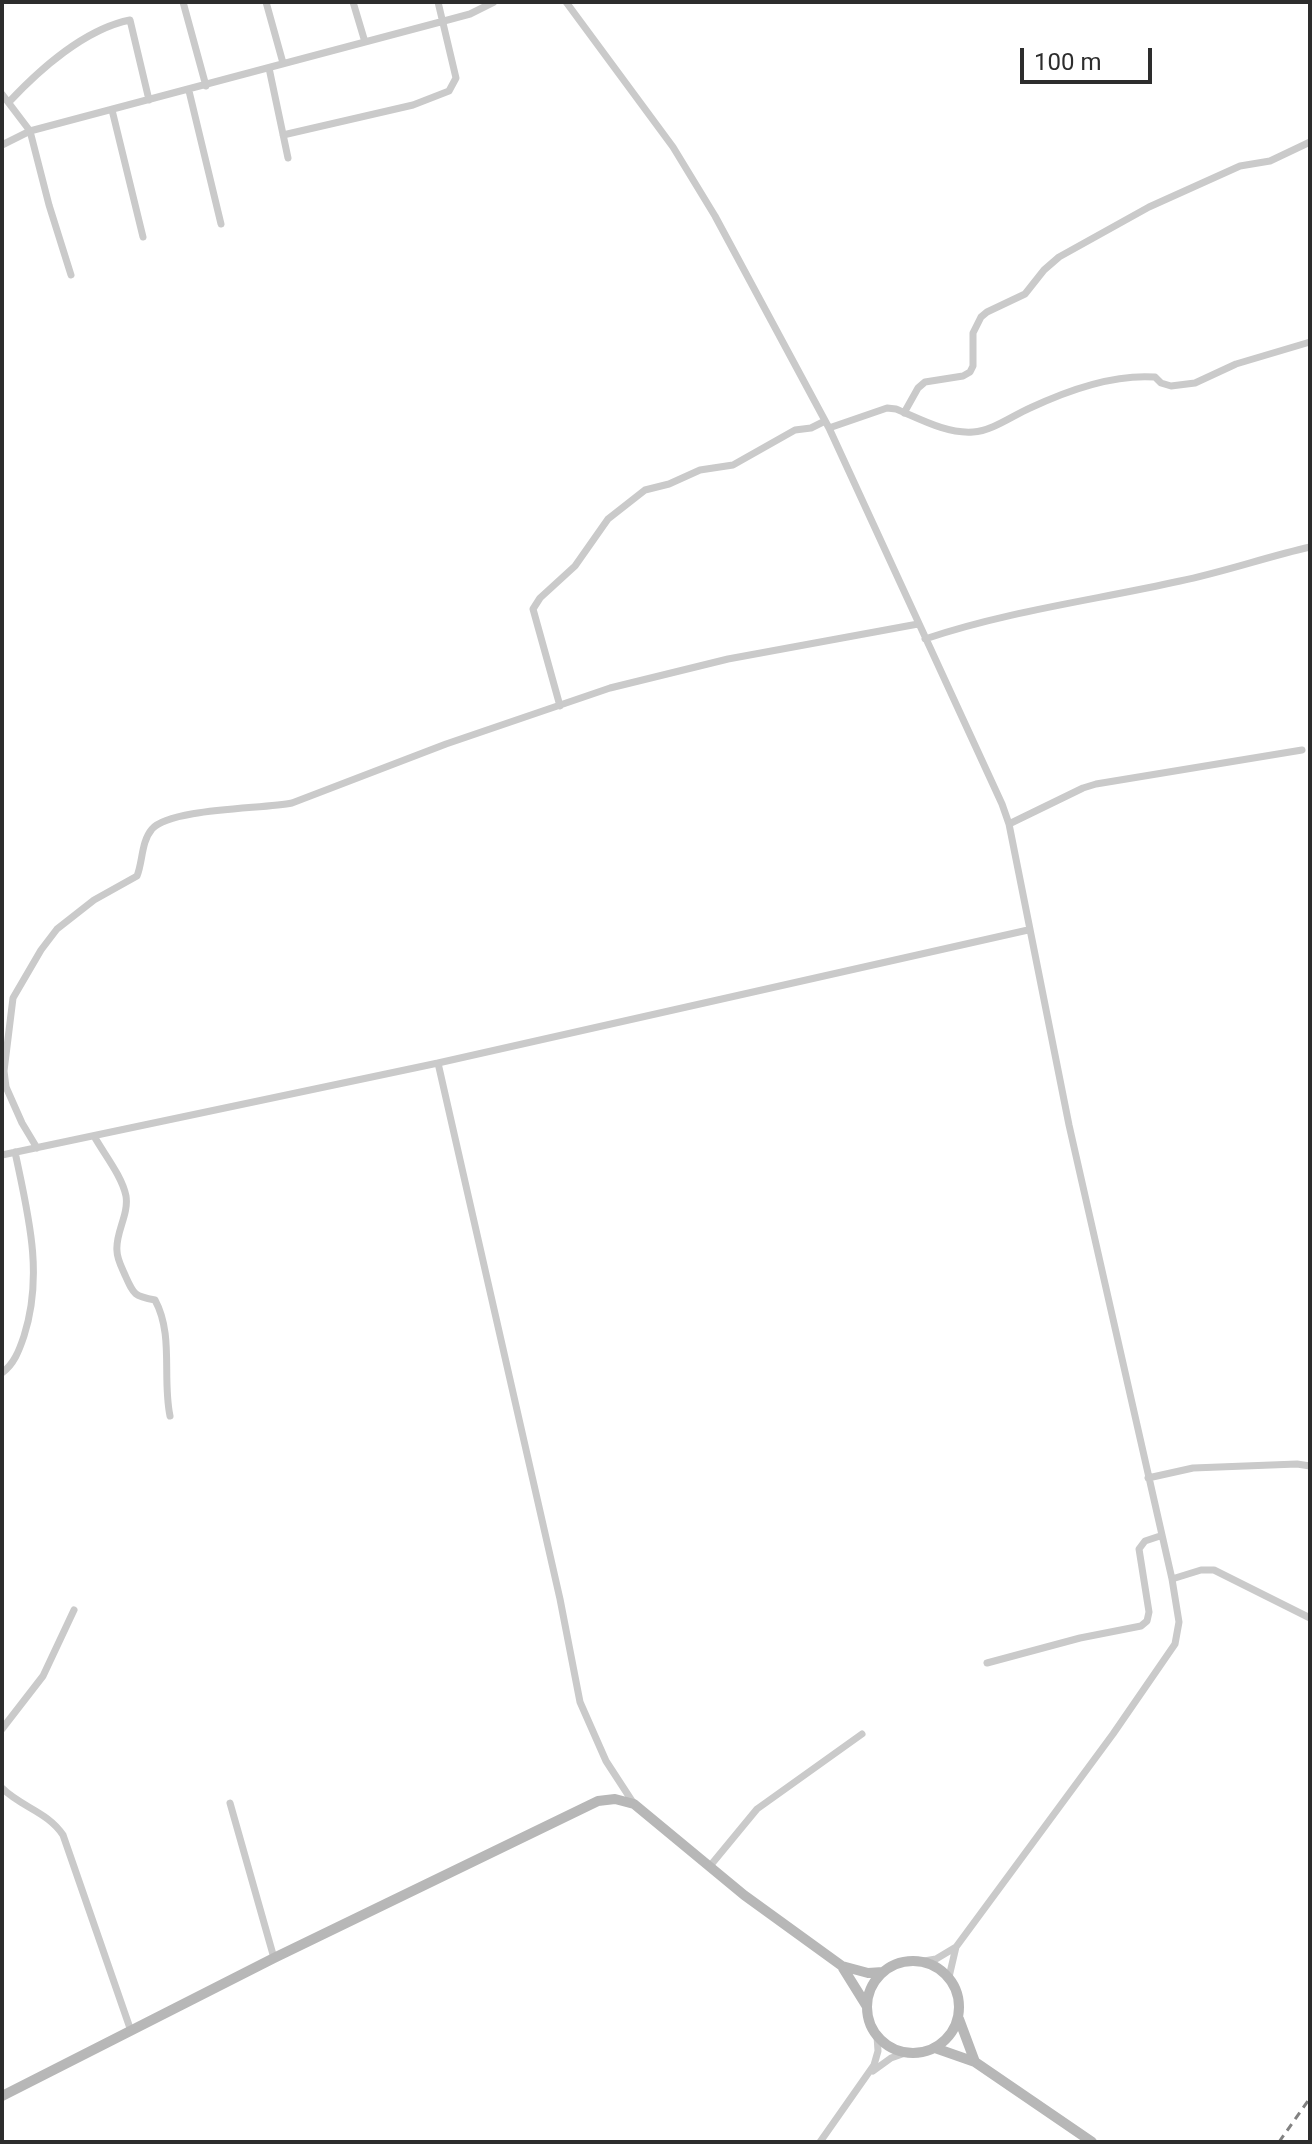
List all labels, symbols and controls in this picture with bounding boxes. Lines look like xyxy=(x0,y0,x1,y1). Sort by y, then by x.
scale bar xyxy=(1024,32,1156,82)
text: 100 m xyxy=(1034,48,1101,76)

